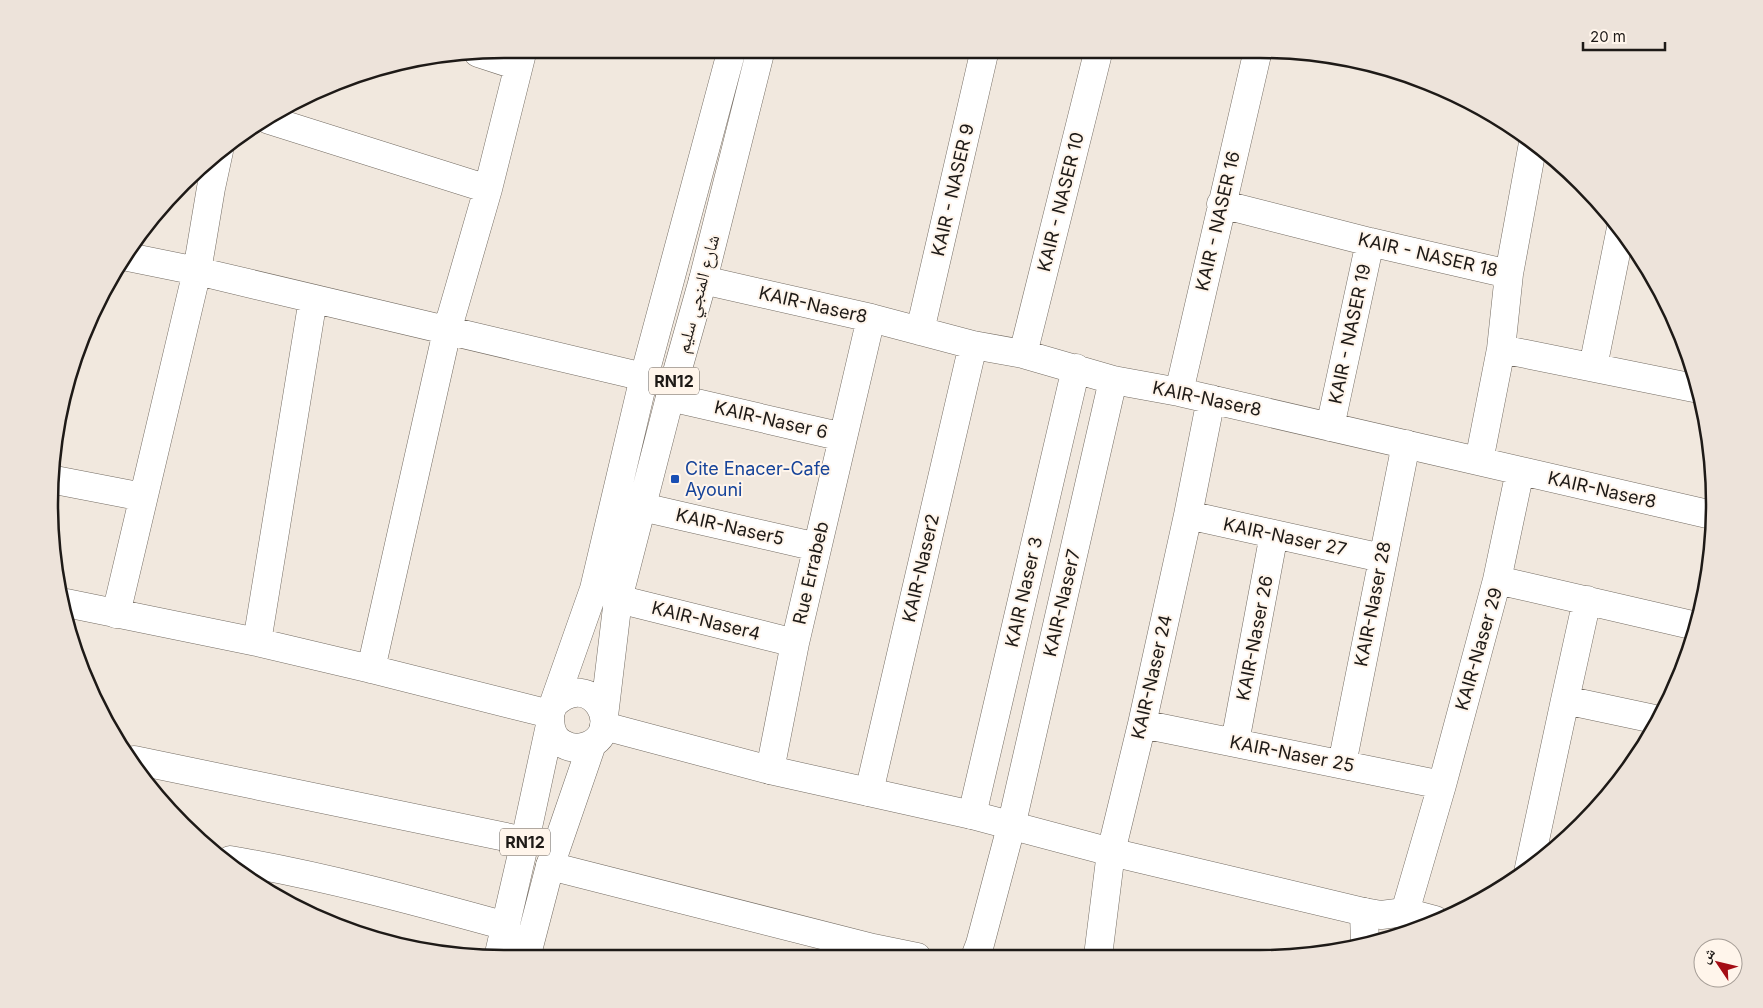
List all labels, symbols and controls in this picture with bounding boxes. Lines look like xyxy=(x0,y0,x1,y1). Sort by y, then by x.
scale bar xyxy=(1583,20,1666,52)
text: 20 m xyxy=(1590,27,1626,46)
street label: KAIR - NASER 9 xyxy=(927,122,978,258)
street label: KAIR - NASER 10 xyxy=(1033,130,1088,274)
street label: KAIR - NASER 16 xyxy=(1191,149,1244,293)
street label: KAIR - NASER 18 xyxy=(1356,228,1500,281)
street label: شارع المنجي سليم xyxy=(672,232,728,357)
street label: KAIR - NASER 19 xyxy=(1324,262,1375,406)
street label: KAIR-Naser8 xyxy=(757,282,869,327)
road number: RN12 xyxy=(649,368,699,394)
street label: KAIR-Naser8 xyxy=(1151,377,1263,420)
street label: KAIR-Naser 6 xyxy=(712,396,830,443)
place label: Cite Enacer-Cafe Ayouni xyxy=(685,458,830,500)
street label: KAIR-Naser8 xyxy=(1546,467,1658,512)
marker: Cite Enacer-Cafe Ayouni xyxy=(669,473,681,485)
street label: KAIR-Naser5 xyxy=(674,504,786,549)
street label: KAIR-Naser2 xyxy=(898,512,943,624)
street label: KAIR-Naser 27 xyxy=(1221,513,1349,560)
street label: Rue Errabeb xyxy=(788,519,833,626)
street label: KAIR Naser 3 xyxy=(1001,535,1046,649)
street label: KAIR-Naser 28 xyxy=(1350,540,1395,668)
street label: KAIR-Naser7 xyxy=(1039,547,1084,659)
street label: KAIR-Naser 26 xyxy=(1232,574,1277,702)
street label: KAIR-Naser 29 xyxy=(1451,585,1506,713)
street label: KAIR-Naser4 xyxy=(650,597,763,644)
street label: KAIR-Naser 24 xyxy=(1127,613,1176,741)
street label: KAIR-Naser 25 xyxy=(1228,731,1356,776)
road number: RN12 xyxy=(500,829,550,856)
north arrow xyxy=(1693,938,1743,988)
text: ش xyxy=(1696,944,1719,967)

